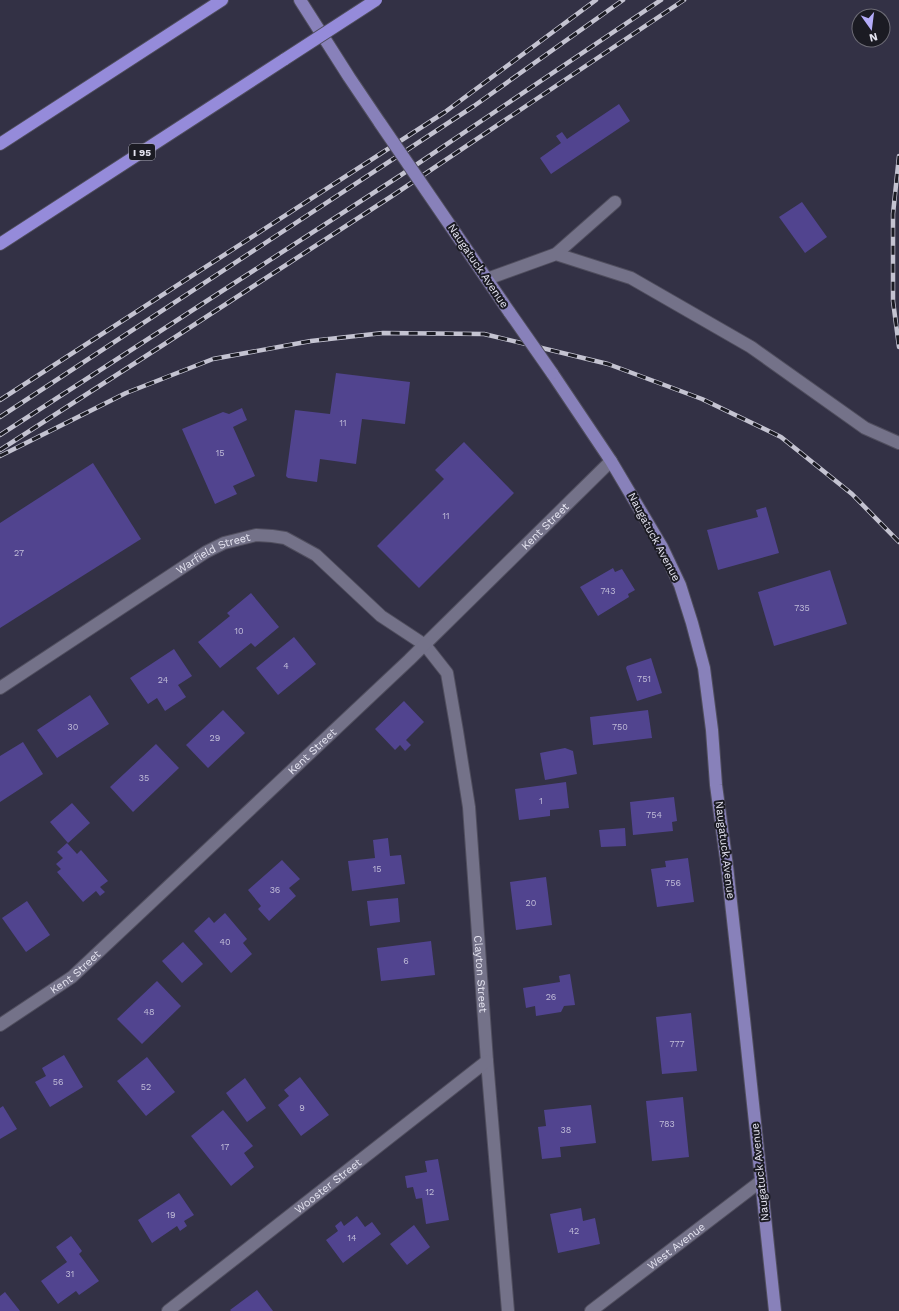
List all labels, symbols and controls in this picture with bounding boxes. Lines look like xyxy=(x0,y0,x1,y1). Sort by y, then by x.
north arrow xyxy=(851,8,891,48)
text: N xyxy=(868,30,879,45)
road number: I 95 xyxy=(129,144,155,160)
street label: Naugatuck Avenue xyxy=(445,221,511,311)
house number: 11 xyxy=(339,418,347,428)
house number: 15 xyxy=(216,448,224,458)
street label: Naugatuck Avenue xyxy=(625,490,683,584)
street label: Kent Street xyxy=(519,500,572,552)
house number: 11 xyxy=(442,511,450,521)
street label: Warfield Street xyxy=(173,530,252,577)
house number: 27 xyxy=(14,548,24,558)
house number: 743 xyxy=(600,586,616,596)
house number: 735 xyxy=(794,603,810,613)
house number: 10 xyxy=(234,626,244,636)
house number: 4 xyxy=(283,661,289,671)
house number: 751 xyxy=(637,674,651,684)
house number: 24 xyxy=(158,675,169,685)
house number: 30 xyxy=(68,722,79,732)
house number: 750 xyxy=(612,722,628,732)
street label: Kent Street xyxy=(285,725,339,777)
house number: 29 xyxy=(210,733,220,743)
house number: 35 xyxy=(139,773,149,783)
house number: 1 xyxy=(539,796,543,806)
street label: Naugatuck Avenue xyxy=(713,800,737,900)
house number: 754 xyxy=(646,810,662,820)
house number: 15 xyxy=(373,864,381,874)
house number: 756 xyxy=(665,878,681,888)
house number: 36 xyxy=(270,885,280,895)
house number: 20 xyxy=(526,898,537,908)
street label: Clayton Street xyxy=(472,935,490,1013)
house number: 40 xyxy=(219,937,231,947)
street label: Kent Street xyxy=(47,947,103,996)
house number: 6 xyxy=(403,956,409,966)
house number: 26 xyxy=(546,992,556,1002)
house number: 48 xyxy=(143,1007,155,1017)
house number: 777 xyxy=(669,1039,685,1049)
house number: 56 xyxy=(53,1077,63,1087)
house number: 52 xyxy=(141,1082,151,1092)
house number: 9 xyxy=(299,1103,305,1113)
house number: 783 xyxy=(659,1119,675,1129)
street label: Naugatuck Avenue xyxy=(748,1122,772,1222)
house number: 38 xyxy=(561,1125,571,1135)
house number: 17 xyxy=(221,1142,229,1152)
street label: Wooster Street xyxy=(292,1155,364,1216)
house number: 12 xyxy=(426,1187,434,1197)
house number: 19 xyxy=(166,1210,176,1220)
street label: West Avenue xyxy=(645,1220,707,1272)
house number: 42 xyxy=(569,1226,579,1236)
house number: 14 xyxy=(347,1233,357,1243)
house number: 31 xyxy=(66,1269,74,1279)

